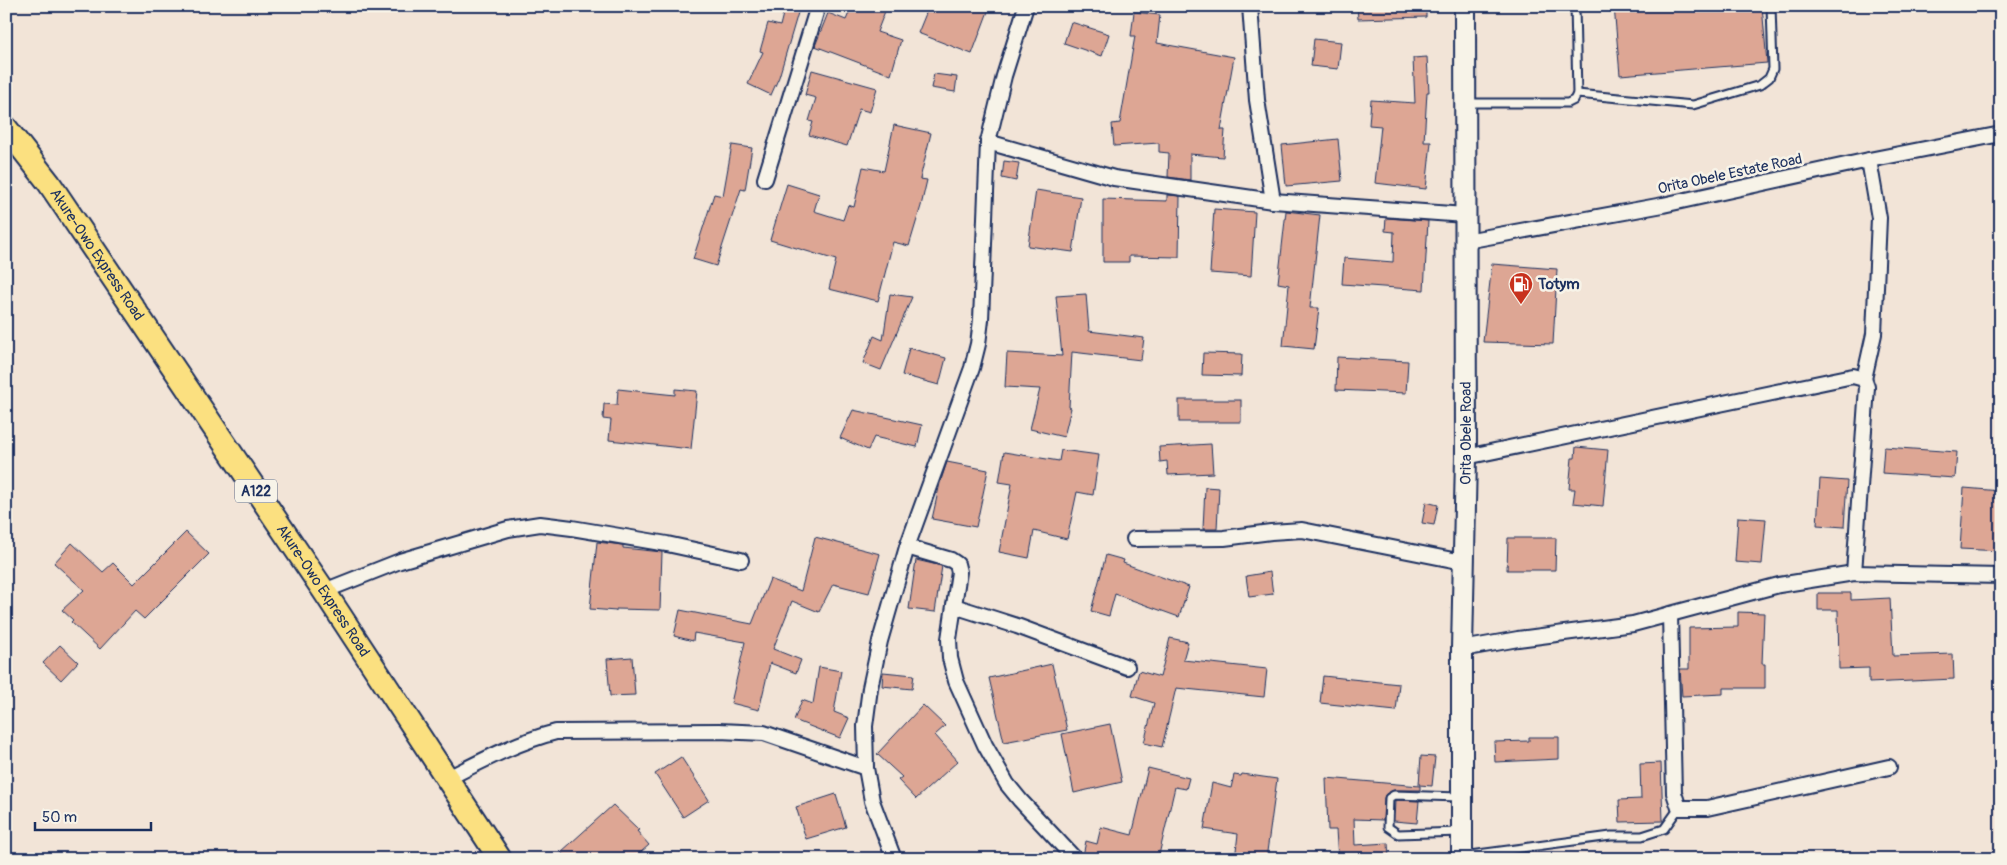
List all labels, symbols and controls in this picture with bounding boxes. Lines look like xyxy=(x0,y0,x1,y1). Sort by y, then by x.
street label: Orita Obele Estate Road xyxy=(1656,149,1804,199)
street label: Akure-Owo Express Road xyxy=(46,185,148,324)
fuel station icon: Totym xyxy=(1508,271,1534,305)
place label: Totym xyxy=(1537,275,1579,294)
street label: Orita Obele Road xyxy=(1456,381,1476,485)
road number: A122 xyxy=(235,480,277,502)
street label: Akure-Owo Express Road xyxy=(272,521,374,660)
scale bar xyxy=(35,800,151,832)
text: 50 m xyxy=(42,808,77,827)

